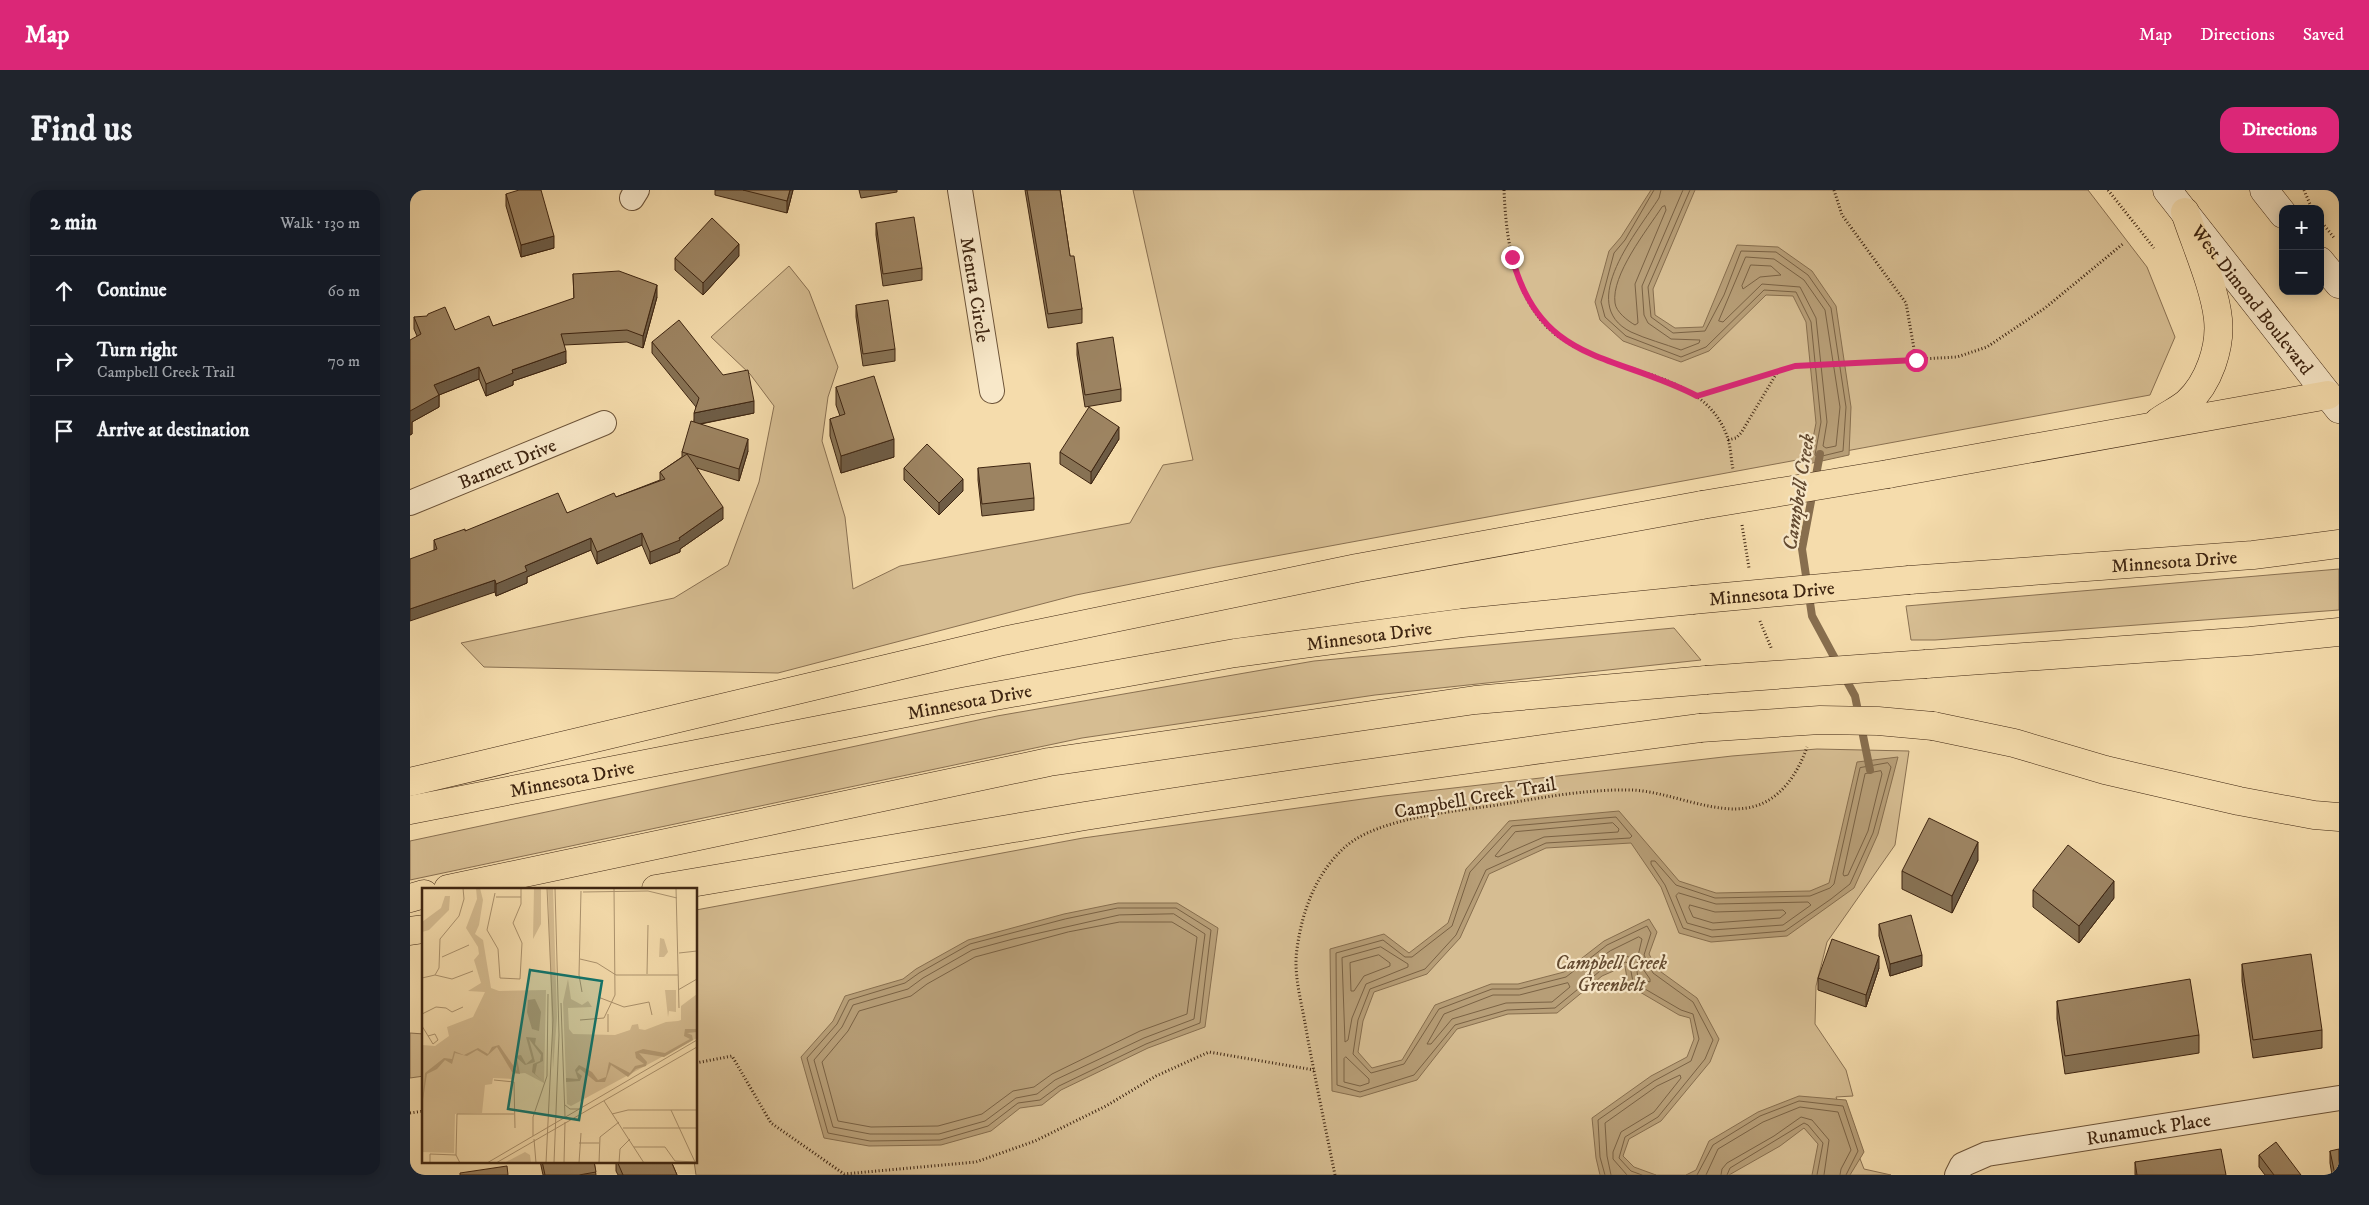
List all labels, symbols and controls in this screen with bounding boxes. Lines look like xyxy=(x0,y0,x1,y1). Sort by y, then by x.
text: Map xyxy=(25,20,69,50)
text: Map xyxy=(2139,24,2172,46)
text: Directions xyxy=(2200,24,2275,46)
text: Saved xyxy=(2303,24,2344,46)
button: Directions xyxy=(2220,107,2339,153)
text: Find us xyxy=(30,108,132,152)
map controls xyxy=(2279,205,2324,295)
button: + xyxy=(2279,205,2324,250)
text: 2 min xyxy=(50,210,97,236)
text: Walk · 130 m xyxy=(280,213,360,233)
street label: West Dimond Boulevard xyxy=(2185,220,2318,380)
street label: Mentra Circle xyxy=(955,236,994,344)
route end xyxy=(1501,246,1524,269)
button: − xyxy=(2279,250,2324,295)
icon: ahead xyxy=(50,277,78,305)
text: Continue xyxy=(97,279,167,302)
text: 60 m xyxy=(328,281,360,301)
text: Turn right xyxy=(97,339,177,362)
icon: right xyxy=(50,347,78,375)
route start xyxy=(1905,349,1928,372)
text: 70 m xyxy=(328,351,360,371)
text: Campbell Creek Trail xyxy=(97,362,235,382)
icon: arrive xyxy=(50,417,78,445)
text: Arrive at destination xyxy=(97,419,249,442)
water label: Campbell Creek xyxy=(1778,432,1821,552)
street label: Barnett Drive xyxy=(455,434,560,495)
street label: Minnesota Drive xyxy=(2111,546,2238,578)
street label: Minnesota Drive xyxy=(1708,577,1836,611)
street label: Minnesota Drive xyxy=(1305,617,1433,656)
street label: Minnesota Drive xyxy=(906,680,1034,725)
street label: Minnesota Drive xyxy=(508,756,636,803)
street label: Campbell Creek Trail xyxy=(1393,773,1558,824)
inset map xyxy=(422,888,698,1162)
park label: Campbell Creek Greenbelt xyxy=(1555,952,1667,997)
street label: Runamuck Place xyxy=(2085,1109,2213,1151)

